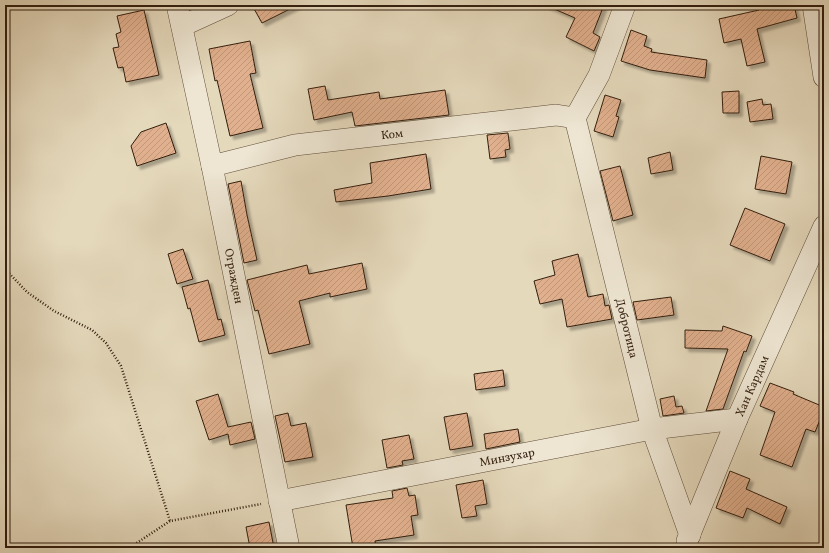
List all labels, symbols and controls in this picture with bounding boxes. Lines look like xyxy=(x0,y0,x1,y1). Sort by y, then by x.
street label: Ком xyxy=(380,126,404,144)
street label: Огражден xyxy=(220,247,246,305)
street label: Добротица xyxy=(611,297,641,360)
street label: Хан Кардам xyxy=(732,353,774,419)
street label: Минзухар xyxy=(478,445,536,471)

